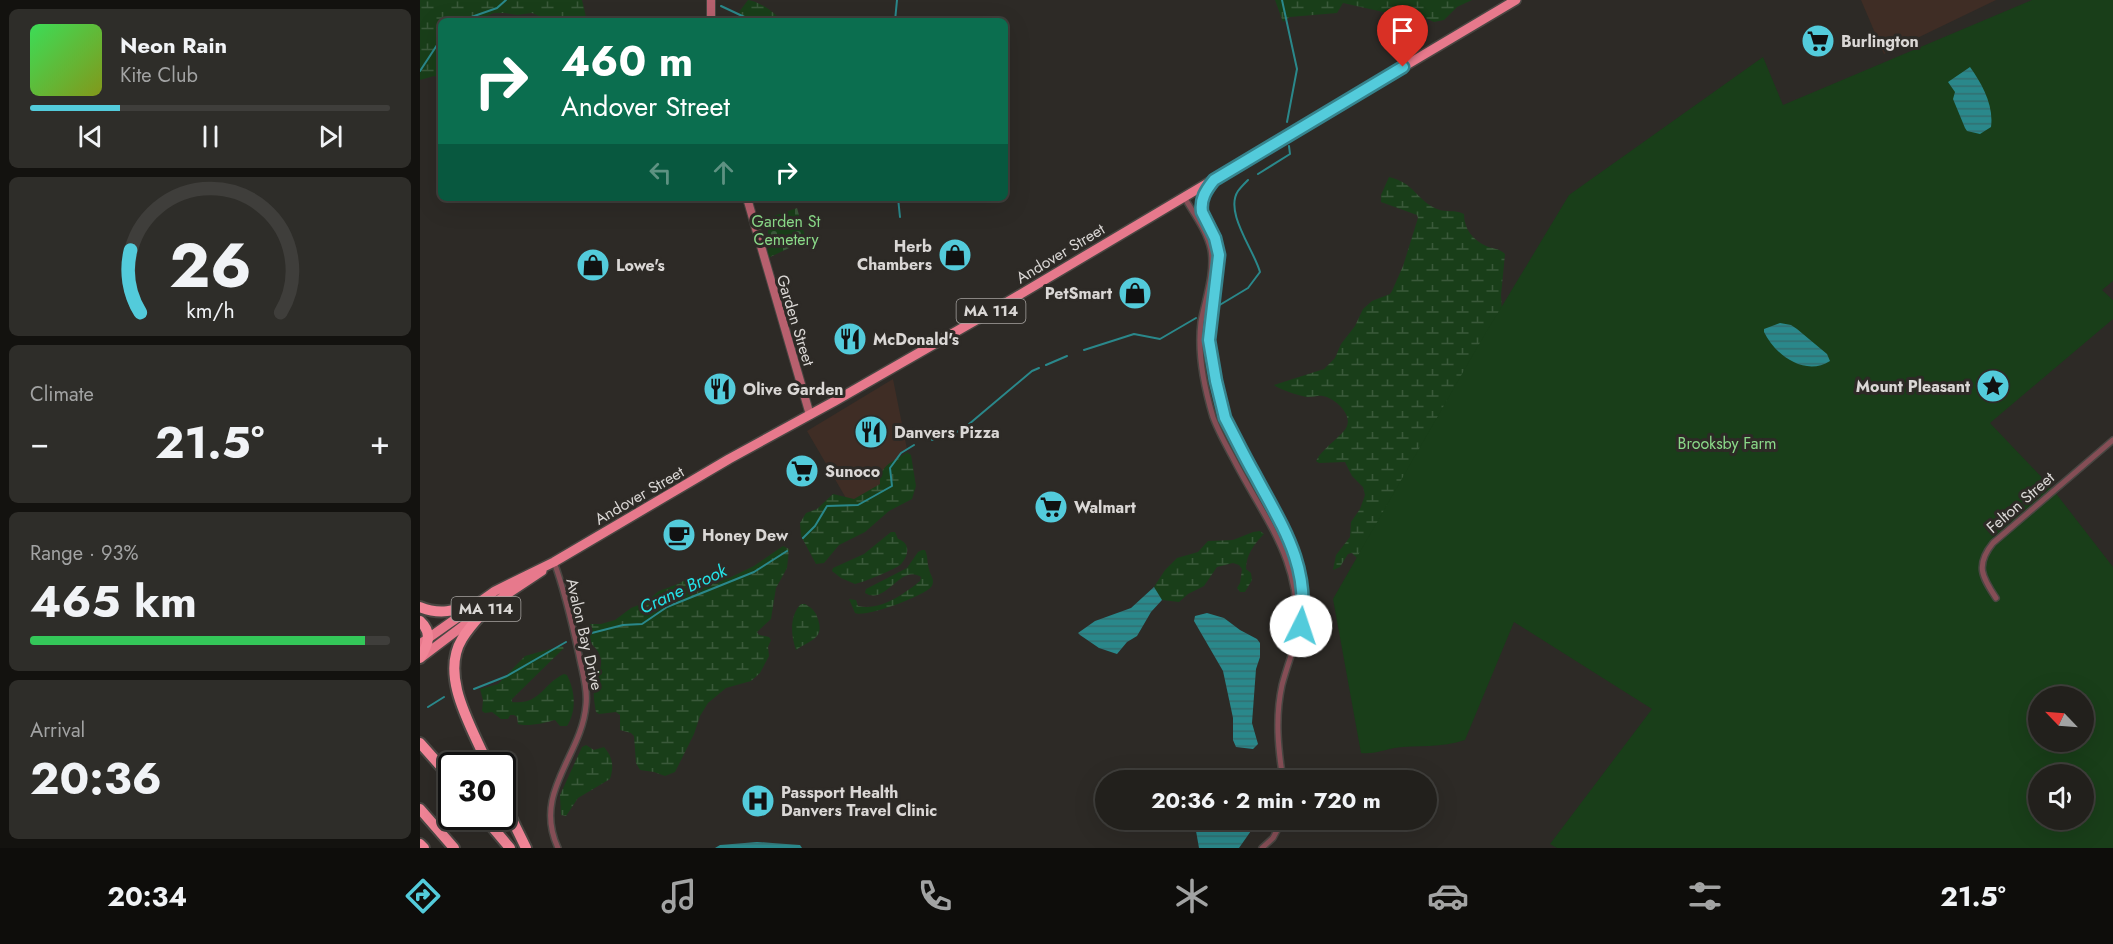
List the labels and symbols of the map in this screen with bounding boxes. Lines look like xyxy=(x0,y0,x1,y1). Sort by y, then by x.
pin xyxy=(1377,5,1428,67)
supermarket icon: Burlington xyxy=(1800,23,1836,59)
place label: Burlington xyxy=(1841,30,1919,53)
park label: Garden St Cemetery xyxy=(752,210,821,251)
street label: Andover Street xyxy=(1011,218,1109,289)
place label: Herb Chambers xyxy=(857,235,932,276)
shop icon: Herb Chambers xyxy=(937,237,973,273)
shop icon: Lowe's xyxy=(575,247,611,283)
place label: Lowe's xyxy=(616,254,665,277)
street label: Garden Street xyxy=(771,272,820,369)
shop icon: PetSmart xyxy=(1117,275,1153,311)
place label: PetSmart xyxy=(1045,282,1113,305)
road number: MA 114 xyxy=(956,299,1026,323)
restaurant icon: McDonald's xyxy=(832,321,868,357)
place label: McDonald's xyxy=(873,328,959,351)
place icon: Mount Pleasant xyxy=(1975,368,2011,404)
restaurant icon: Olive Garden xyxy=(702,371,738,407)
place label: Mount Pleasant xyxy=(1856,375,1971,398)
place label: Olive Garden xyxy=(743,378,844,401)
restaurant icon: Danvers Pizza xyxy=(853,414,889,450)
place label: Danvers Pizza xyxy=(894,421,1000,444)
park label: Brooksby Farm xyxy=(1677,432,1777,455)
supermarket icon: Sunoco xyxy=(784,453,820,489)
street label: Andover Street xyxy=(590,460,688,530)
place label: Sunoco xyxy=(825,460,880,483)
street label: Felton Street xyxy=(1981,466,2059,538)
supermarket icon: Walmart xyxy=(1033,489,1069,525)
place label: Walmart xyxy=(1074,496,1137,519)
cafe icon: Honey Dew xyxy=(661,517,697,553)
place label: Honey Dew xyxy=(702,524,789,547)
water label: Crane Brook xyxy=(635,557,732,621)
street label: Avalon Bay Drive xyxy=(560,576,609,692)
position arrow xyxy=(1269,594,1333,658)
road number: MA 114 xyxy=(452,597,520,621)
north arrow xyxy=(2028,686,2094,752)
speed limit sign: 30 xyxy=(438,752,516,830)
place label: Passport Health Danvers Travel Clinic xyxy=(781,781,937,822)
hospital icon: Passport Health Danvers Travel Clinic xyxy=(740,783,776,819)

